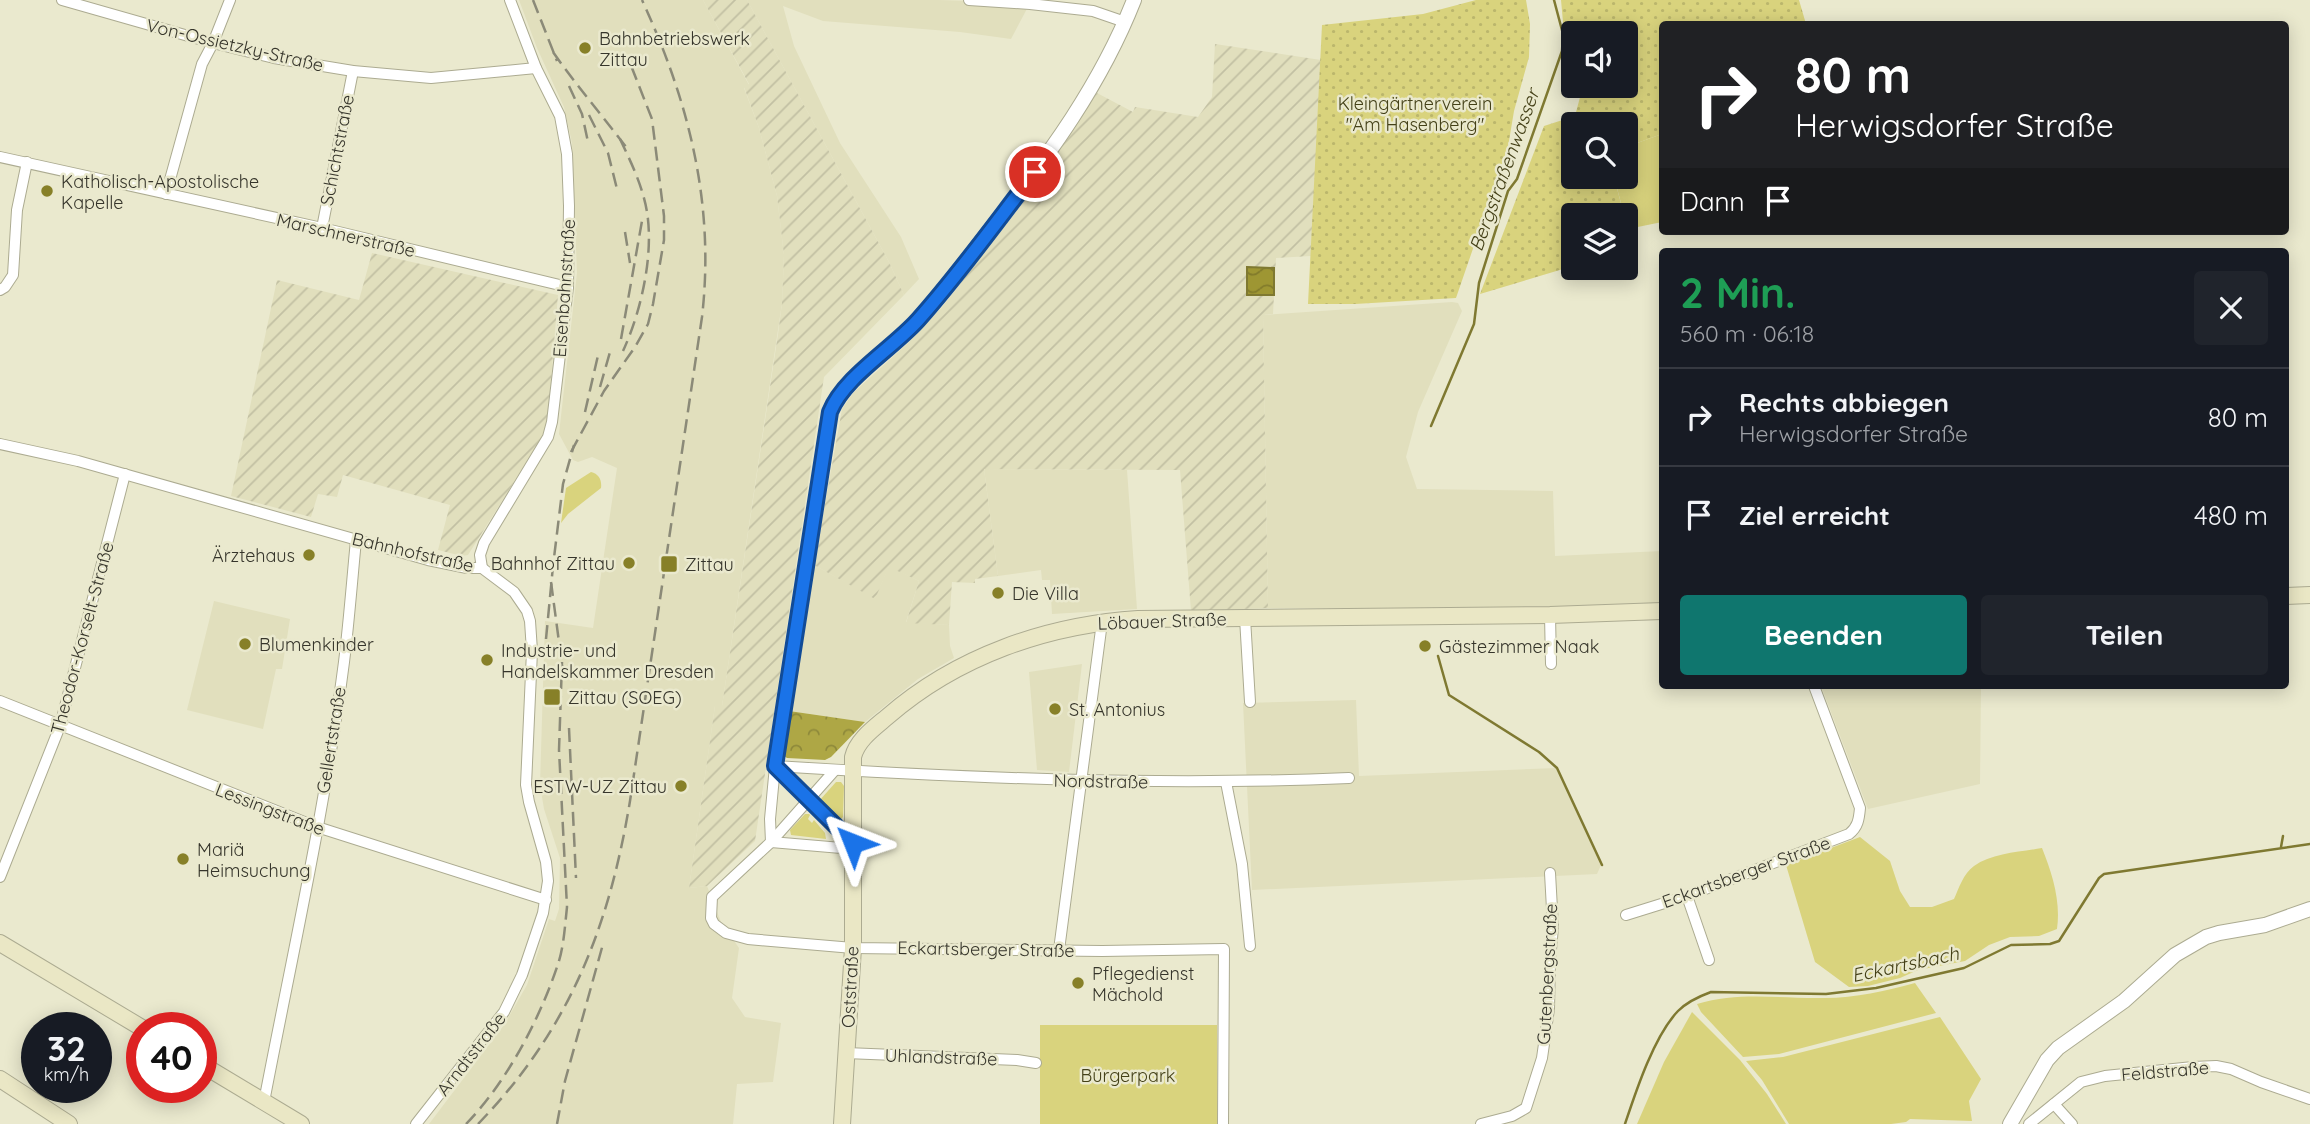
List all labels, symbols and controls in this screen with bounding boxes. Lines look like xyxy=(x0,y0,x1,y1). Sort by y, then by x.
street label: Von-Ossietzky-Straße xyxy=(144,13,326,77)
map controls xyxy=(1561,21,1638,280)
button: sound xyxy=(1561,21,1638,98)
place label: Bahnbetriebswerk Zittau xyxy=(599,27,750,71)
marker: Bahnbetriebswerk Zittau xyxy=(577,40,593,56)
text: 80 m xyxy=(1795,44,1911,105)
icon: right xyxy=(1680,49,1771,140)
water label: Bergstraßenwasser xyxy=(1464,83,1545,254)
street label: Schichtstraße xyxy=(315,92,359,208)
park label: Kleingärtnerverein "Am Hasenberg" xyxy=(1338,92,1492,136)
text: Herwigsdorfer Straße xyxy=(1795,105,2114,145)
button: search xyxy=(1561,112,1638,189)
pin xyxy=(1005,142,1065,202)
icon: arrive xyxy=(1016,153,1054,191)
place label: Katholisch-Apostolische Kapelle xyxy=(61,170,259,214)
icon: arrive xyxy=(1759,182,1797,220)
marker: Katholisch-Apostolische Kapelle xyxy=(39,183,55,199)
text: Dann xyxy=(1680,185,1745,218)
button: layers xyxy=(1561,203,1638,280)
street label: Marschnerstraße xyxy=(274,208,418,262)
street label: Eisenbahnstraße xyxy=(548,218,580,358)
text: 2 Min. xyxy=(1680,266,1795,319)
button: close xyxy=(2194,271,2268,345)
text: 560 m · 06:18 xyxy=(1680,319,1814,348)
text: Rechts abbiegen xyxy=(1739,386,1949,419)
icon: right xyxy=(1680,398,1718,436)
text: 80 m xyxy=(2208,401,2268,434)
text: Herwigsdorfer Straße xyxy=(1739,419,1968,448)
icon: arrive xyxy=(1680,496,1718,534)
text: Ziel erreicht xyxy=(1739,499,1890,532)
text: 480 m xyxy=(2194,499,2268,532)
street label: Bahnhofstraße xyxy=(350,527,476,577)
street label: Theodor-Korselt-Straße xyxy=(45,539,119,737)
place label: Ärztehaus xyxy=(212,544,295,567)
marker: Ärztehaus xyxy=(301,547,317,563)
place label: Bahnhof Zittau xyxy=(491,552,615,575)
place label: Zittau xyxy=(685,553,734,576)
marker: Zittau xyxy=(659,554,679,574)
marker: Bahnhof Zittau xyxy=(621,555,637,571)
place label: Die Villa xyxy=(1012,582,1079,605)
marker: Die Villa xyxy=(990,585,1006,601)
button: Beenden xyxy=(1680,595,1967,675)
button: Teilen xyxy=(1981,595,2268,675)
street label: Löbauer Straße xyxy=(1097,607,1227,635)
place label: Blumenkinder xyxy=(259,633,374,656)
place label: Gästezimmer Naak xyxy=(1439,635,1599,658)
marker: Blumenkinder xyxy=(237,636,253,652)
marker: Gästezimmer Naak xyxy=(1417,638,1433,654)
place label: Industrie- und Handelskammer Dresden xyxy=(501,639,714,683)
marker: Industrie- und Handelskammer Dresden xyxy=(479,652,495,668)
street label: Gellertstraße xyxy=(311,685,351,795)
place label: Zittau (SOEG) xyxy=(568,686,682,709)
marker: Zittau (SOEG) xyxy=(542,687,562,707)
place label: St. Antonius xyxy=(1069,698,1165,721)
marker: St. Antonius xyxy=(1047,701,1063,717)
street label: Nordstraße xyxy=(1053,769,1149,793)
place label: ESTW-UZ Zittau xyxy=(533,775,667,798)
street label: Lessingstraße xyxy=(212,778,328,840)
marker: ESTW-UZ Zittau xyxy=(673,778,689,794)
position arrow xyxy=(816,806,890,880)
street label: Eckartsberger Straße xyxy=(1659,831,1833,913)
place label: Mariä Heimsuchung xyxy=(197,838,311,882)
marker: Mariä Heimsuchung xyxy=(175,851,191,867)
street label: Gutenbergstraße xyxy=(1532,903,1562,1045)
street label: Eckartsberger Straße xyxy=(897,936,1075,962)
water label: Eckartsbach xyxy=(1849,941,1962,987)
street label: Oststraße xyxy=(836,945,864,1029)
place label: Pflegedienst Mächold xyxy=(1092,962,1194,1006)
marker: Pflegedienst Mächold xyxy=(1070,975,1086,991)
street label: Arndtstraße xyxy=(431,1008,511,1100)
speed limit sign: 40 xyxy=(126,1012,217,1103)
text: 32 xyxy=(47,1026,86,1070)
street label: Uhlandstraße xyxy=(884,1044,998,1070)
street label: Feldstraße xyxy=(2120,1056,2210,1086)
text: km/h xyxy=(44,1063,89,1086)
park label: Bürgerpark xyxy=(1081,1064,1175,1087)

